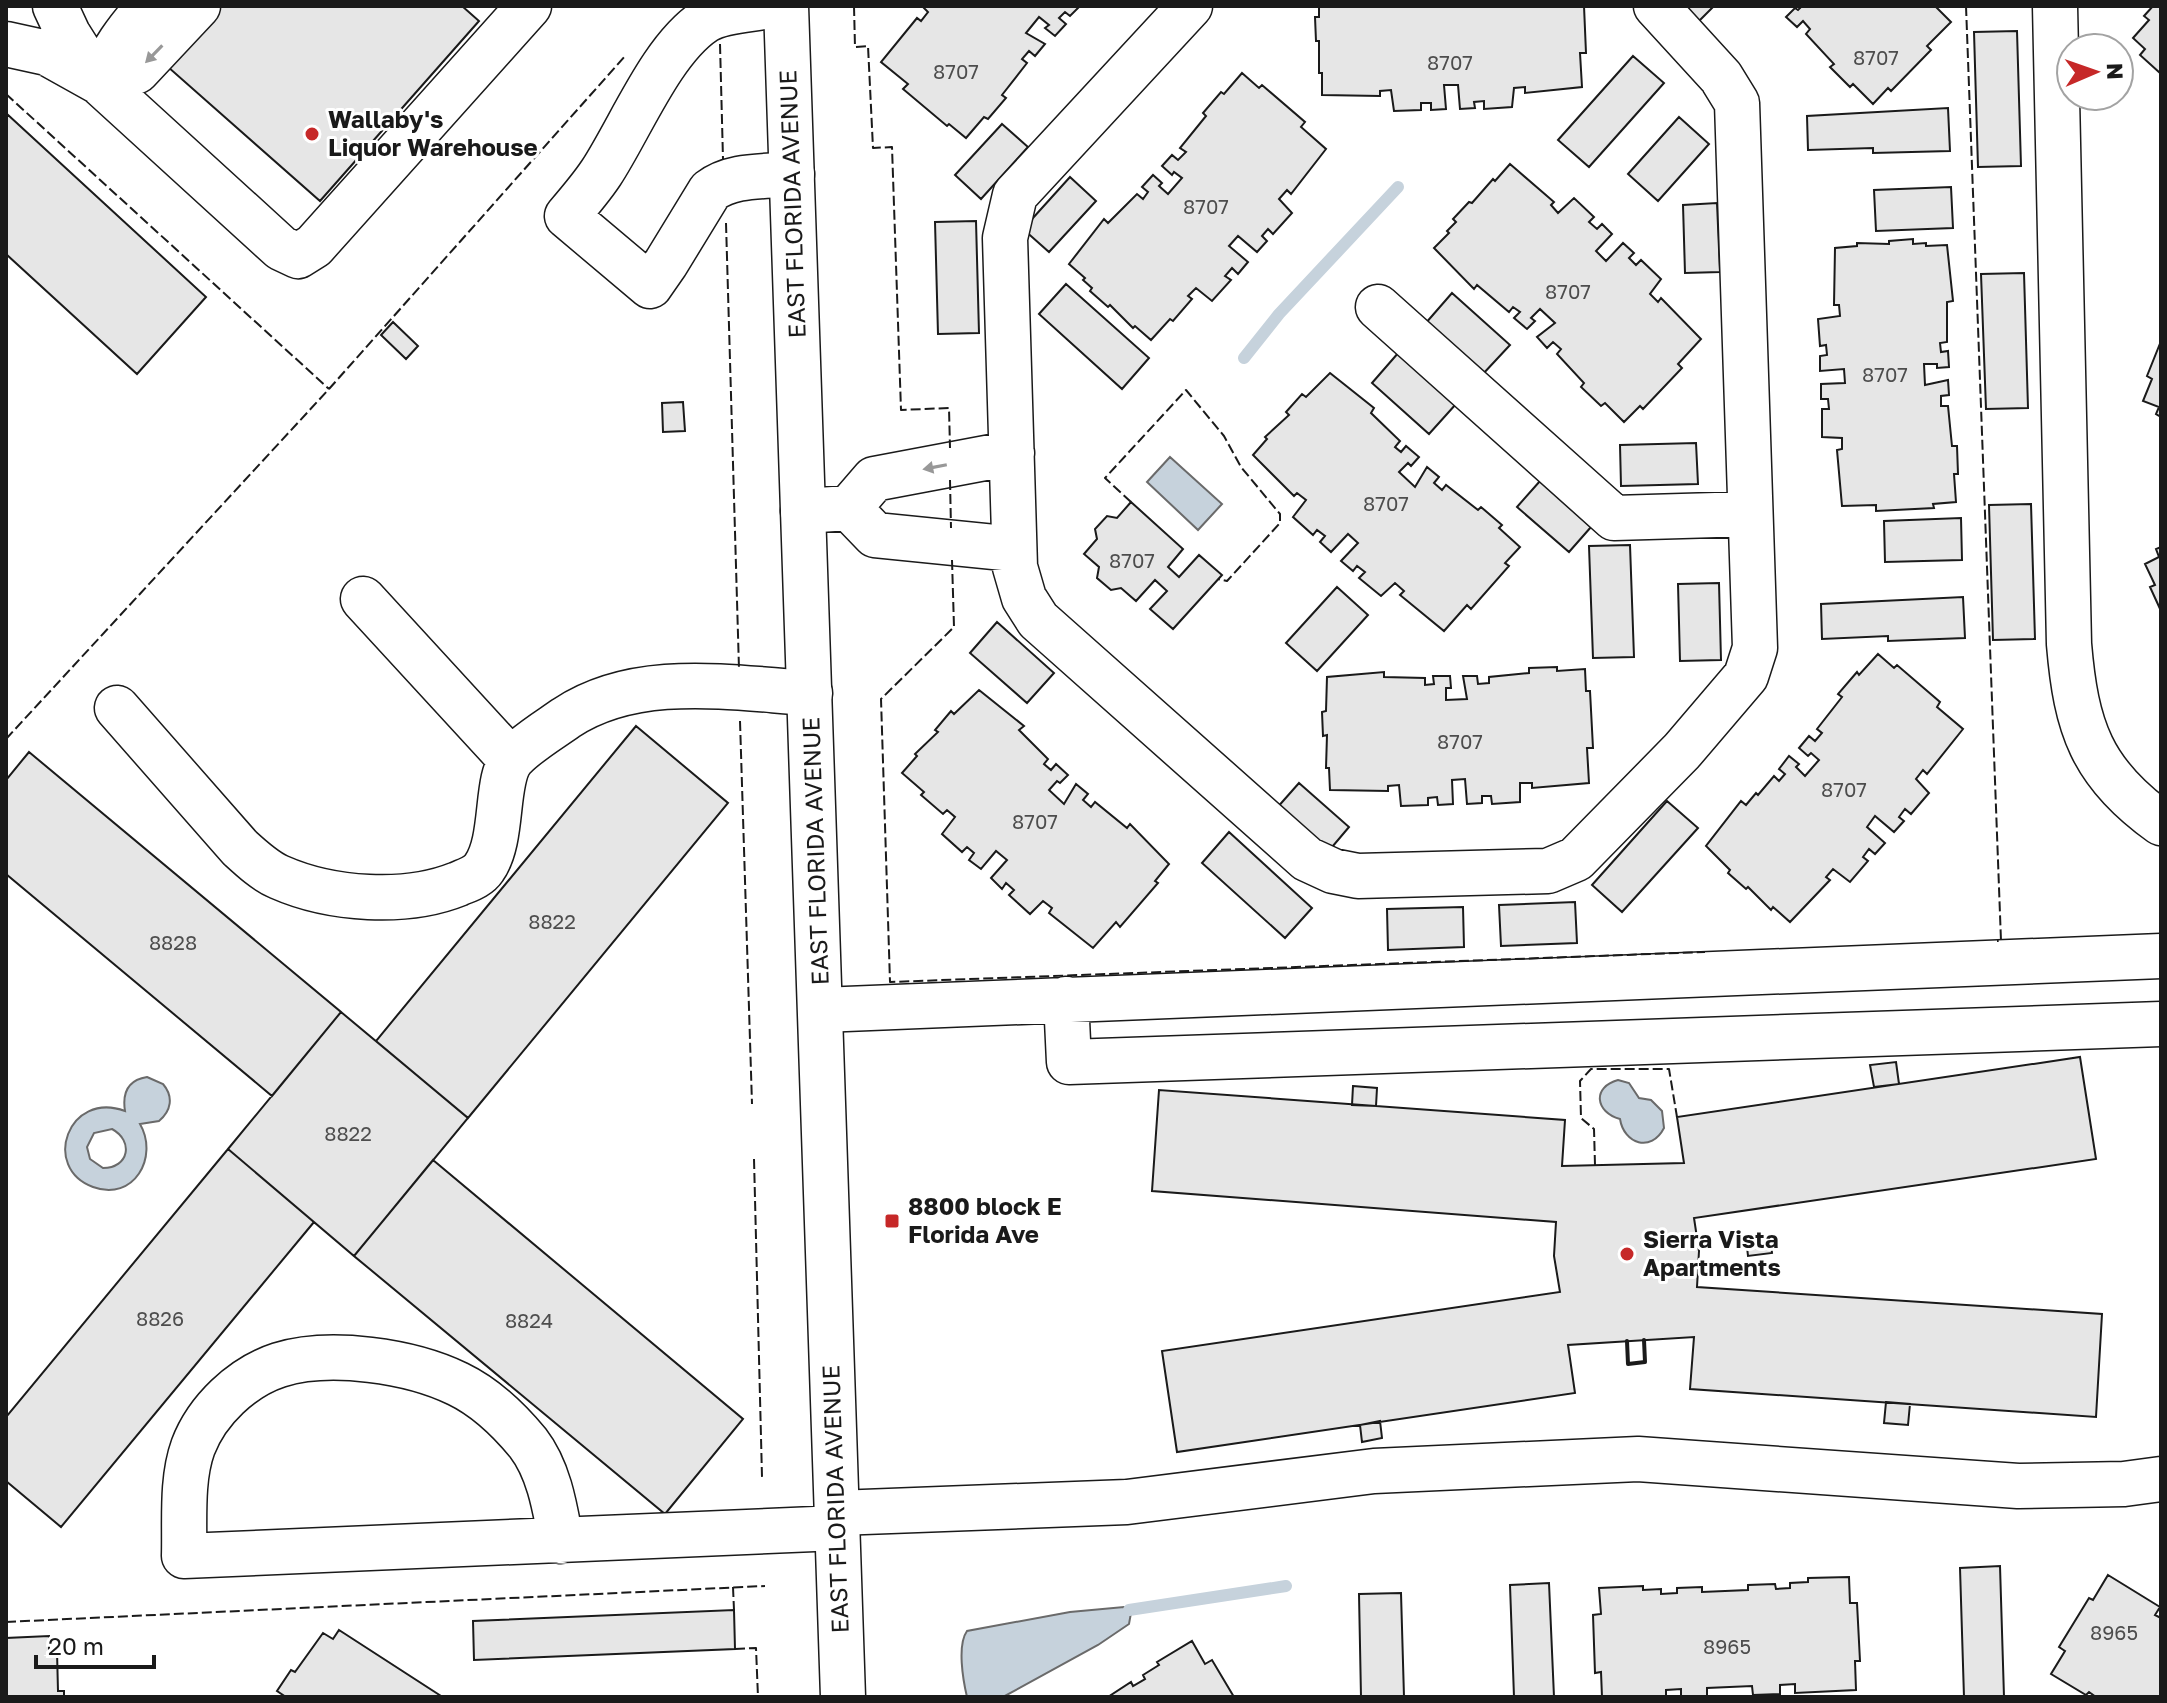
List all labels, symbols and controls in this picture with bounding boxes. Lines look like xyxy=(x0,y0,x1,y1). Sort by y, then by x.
north arrow xyxy=(2055,32,2135,112)
one-way arrow xyxy=(146,44,164,63)
house number: 8707 xyxy=(1853,45,1899,69)
house number: 8707 xyxy=(1427,50,1473,74)
house number: 8707 xyxy=(933,59,979,83)
text: N xyxy=(2102,62,2129,80)
street label: EAST FLORIDA AVENUE xyxy=(772,69,811,339)
place label: Wallaby's Liquor Warehouse xyxy=(328,104,538,161)
marker: Wallaby's Liquor Warehouse xyxy=(303,125,321,143)
house number: 8707 xyxy=(1183,194,1229,218)
house number: 8707 xyxy=(1545,279,1591,303)
house number: 8707 xyxy=(1862,362,1908,386)
one-way arrow xyxy=(922,462,947,474)
house number: 8707 xyxy=(1363,491,1409,515)
house number: 8707 xyxy=(1109,548,1155,572)
street label: EAST FLORIDA AVENUE xyxy=(795,716,834,986)
house number: 8707 xyxy=(1437,729,1483,753)
house number: 8707 xyxy=(1821,777,1867,801)
house number: 8707 xyxy=(1012,809,1058,833)
house number: 8822 xyxy=(528,909,576,933)
house number: 8828 xyxy=(149,930,197,954)
house number: 8822 xyxy=(324,1121,372,1145)
place label: 8800 block E Florida Ave xyxy=(908,1191,1062,1248)
marker: 8800 block E Florida Ave xyxy=(883,1212,901,1230)
place label: Sierra Vista Apartments xyxy=(1643,1224,1781,1281)
marker: Sierra Vista Apartments xyxy=(1618,1245,1636,1263)
house number: 8826 xyxy=(136,1306,184,1330)
house number: 8824 xyxy=(505,1308,553,1332)
street label: EAST FLORIDA AVENUE xyxy=(815,1364,854,1634)
scale bar xyxy=(36,1619,154,1669)
house number: 8965 xyxy=(2090,1620,2138,1644)
text: 20 m xyxy=(48,1631,104,1660)
house number: 8965 xyxy=(1703,1634,1751,1658)

